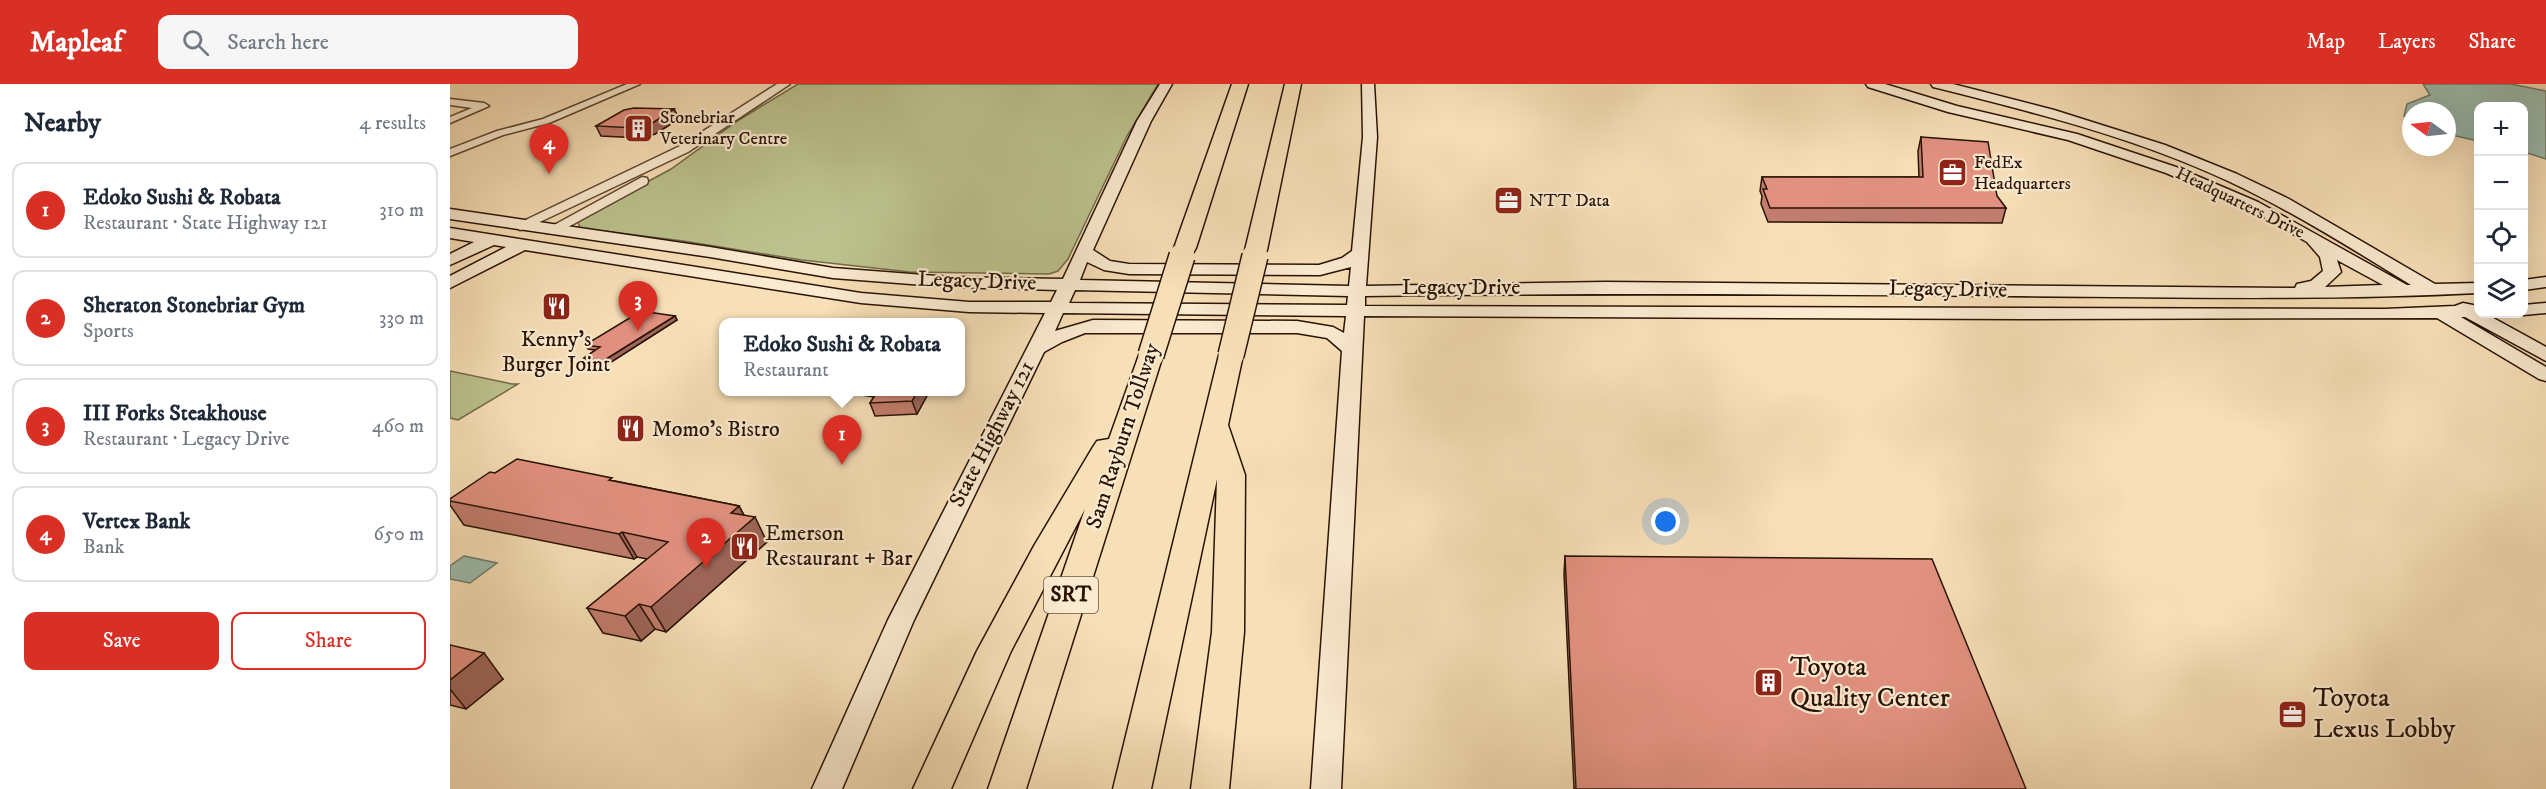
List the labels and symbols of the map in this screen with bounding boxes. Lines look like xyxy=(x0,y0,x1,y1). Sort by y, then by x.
north arrow xyxy=(2402,102,2456,156)
place label: Stonebriar Veterinary Centre xyxy=(659,107,787,150)
building icon: Stonebriar Veterinary Centre xyxy=(623,112,655,144)
pin: 4 xyxy=(530,124,568,174)
place label: FedEx Headquarters xyxy=(1974,152,2071,195)
office icon: FedEx Headquarters xyxy=(1937,157,1969,189)
street label: Headquarters Drive xyxy=(2172,162,2308,244)
office icon: NTT Data xyxy=(1492,185,1524,217)
place label: NTT Data xyxy=(1529,190,1610,212)
street label: Legacy Drive xyxy=(917,265,1037,297)
street label: Legacy Drive xyxy=(1402,274,1520,301)
street label: Legacy Drive xyxy=(1888,274,2008,304)
pin: 3 xyxy=(618,282,657,331)
restaurant icon: Kenny's Burger Joint xyxy=(540,291,572,323)
place label: Kenny's Burger Joint xyxy=(502,326,610,378)
street label: Sam Rayburn Tollway xyxy=(1080,339,1166,532)
street label: State Highway 121 xyxy=(944,356,1040,512)
restaurant icon: Momo's Bistro xyxy=(615,413,647,445)
place label: Momo's Bistro xyxy=(652,416,780,443)
pin: 1 xyxy=(822,416,862,465)
your location xyxy=(1651,507,1680,536)
pin: 2 xyxy=(686,518,726,568)
place label: Emerson Restaurant + Bar xyxy=(765,520,913,572)
restaurant icon: Emerson Restaurant + Bar xyxy=(728,530,760,562)
road number: SRT xyxy=(1044,577,1098,613)
place label: Toyota Quality Center xyxy=(1790,650,1950,715)
building icon: Toyota Quality Center xyxy=(1753,667,1785,699)
place label: Toyota Lexus Lobby xyxy=(2313,681,2456,746)
office icon: Toyota Lexus Lobby xyxy=(2276,698,2308,730)

